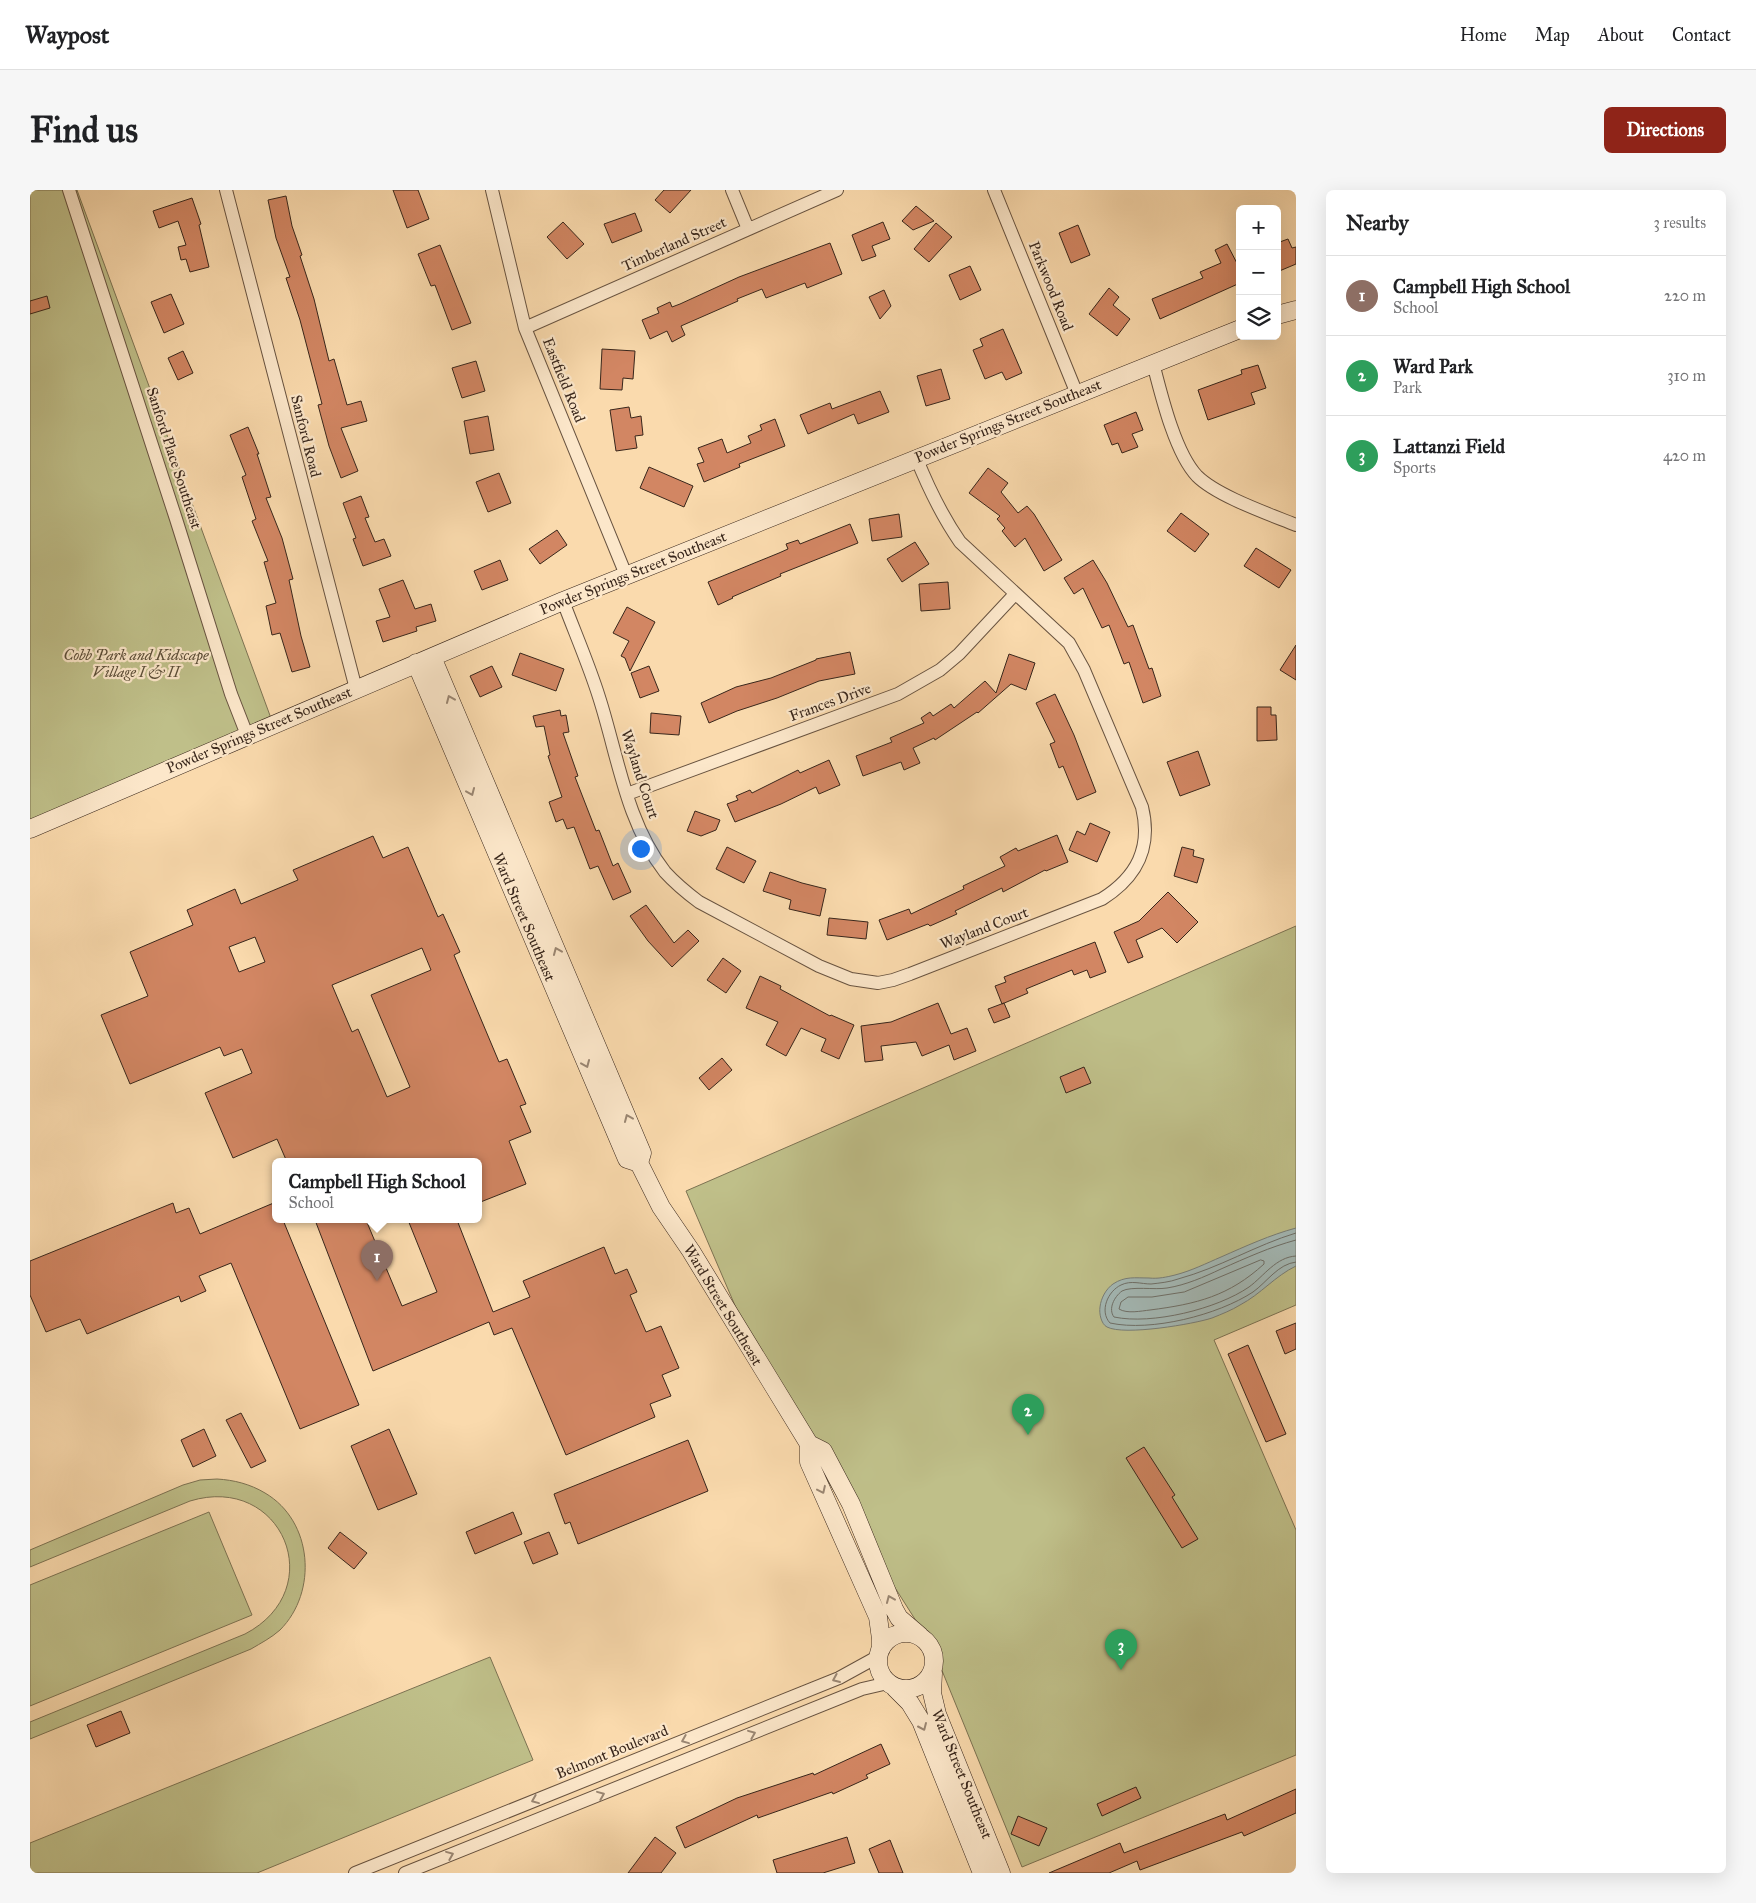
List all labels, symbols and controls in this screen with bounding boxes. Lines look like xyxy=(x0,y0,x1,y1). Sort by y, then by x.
text: Waypost xyxy=(25,20,109,50)
text: Home xyxy=(1460,24,1507,46)
text: Map xyxy=(1535,24,1570,46)
text: About xyxy=(1598,24,1644,46)
text: Contact xyxy=(1672,24,1731,46)
button: Directions xyxy=(1604,107,1726,153)
text: Find us xyxy=(30,109,138,152)
map controls xyxy=(1236,205,1281,340)
button: + xyxy=(1236,205,1281,250)
text: Nearby xyxy=(1346,210,1409,236)
street label: Timberland Street xyxy=(619,213,730,275)
text: 3 results xyxy=(1653,213,1706,232)
street label: Parkwood Road xyxy=(1025,239,1077,334)
button: − xyxy=(1236,250,1281,295)
text: Campbell High School xyxy=(1393,275,1570,298)
text: 1 xyxy=(1359,286,1365,305)
text: 220 m xyxy=(1664,286,1706,305)
button: layers xyxy=(1236,295,1281,340)
text: School xyxy=(1393,298,1438,317)
street label: Eastfield Road xyxy=(539,335,589,425)
text: Ward Park xyxy=(1393,355,1473,378)
text: 2 xyxy=(1358,366,1366,385)
text: 310 m xyxy=(1667,366,1706,385)
street label: Powder Springs Street Southeast xyxy=(912,375,1105,467)
text: Park xyxy=(1393,378,1422,397)
street label: Sanford Place Southeast xyxy=(143,385,206,532)
street label: Sanford Road xyxy=(287,393,325,479)
text: Lattanzi Field xyxy=(1393,435,1505,458)
text: 3 xyxy=(1359,446,1365,465)
text: 420 m xyxy=(1663,446,1706,465)
text: Sports xyxy=(1393,458,1436,477)
street label: Powder Springs Street Southeast xyxy=(537,527,730,619)
park label: Cobb Park and Kidscape Village I & II xyxy=(64,646,209,681)
street label: Frances Drive xyxy=(787,679,873,725)
street label: Powder Springs Street Southeast xyxy=(164,682,355,777)
one-way arrow xyxy=(445,695,456,704)
street label: Wayland Court xyxy=(617,727,663,822)
one-way arrow xyxy=(464,787,475,796)
your location xyxy=(628,836,654,862)
street label: Ward Street Southeast xyxy=(489,850,559,985)
street label: Wayland Court xyxy=(937,903,1031,953)
one-way arrow xyxy=(553,948,563,956)
one-way arrow xyxy=(580,1059,591,1068)
one-way arrow xyxy=(623,1114,634,1123)
popup xyxy=(272,1158,482,1223)
text: Campbell High School xyxy=(288,1170,466,1193)
text: School xyxy=(288,1193,334,1212)
pin: 1 xyxy=(361,1240,393,1281)
street label: Ward Street Southeast xyxy=(680,1241,767,1369)
pin: 2 xyxy=(1012,1394,1044,1435)
one-way arrow xyxy=(816,1485,826,1494)
one-way arrow xyxy=(886,1595,897,1604)
pin: 3 xyxy=(1105,1629,1137,1670)
one-way arrow xyxy=(832,1673,841,1684)
street label: Ward Street Southeast xyxy=(928,1707,996,1842)
street label: Belmont Boulevard xyxy=(553,1721,671,1783)
one-way arrow xyxy=(917,1722,928,1731)
one-way arrow xyxy=(747,1730,756,1740)
one-way arrow xyxy=(681,1734,690,1744)
one-way arrow xyxy=(596,1790,605,1801)
one-way arrow xyxy=(531,1795,539,1805)
one-way arrow xyxy=(445,1851,454,1861)

